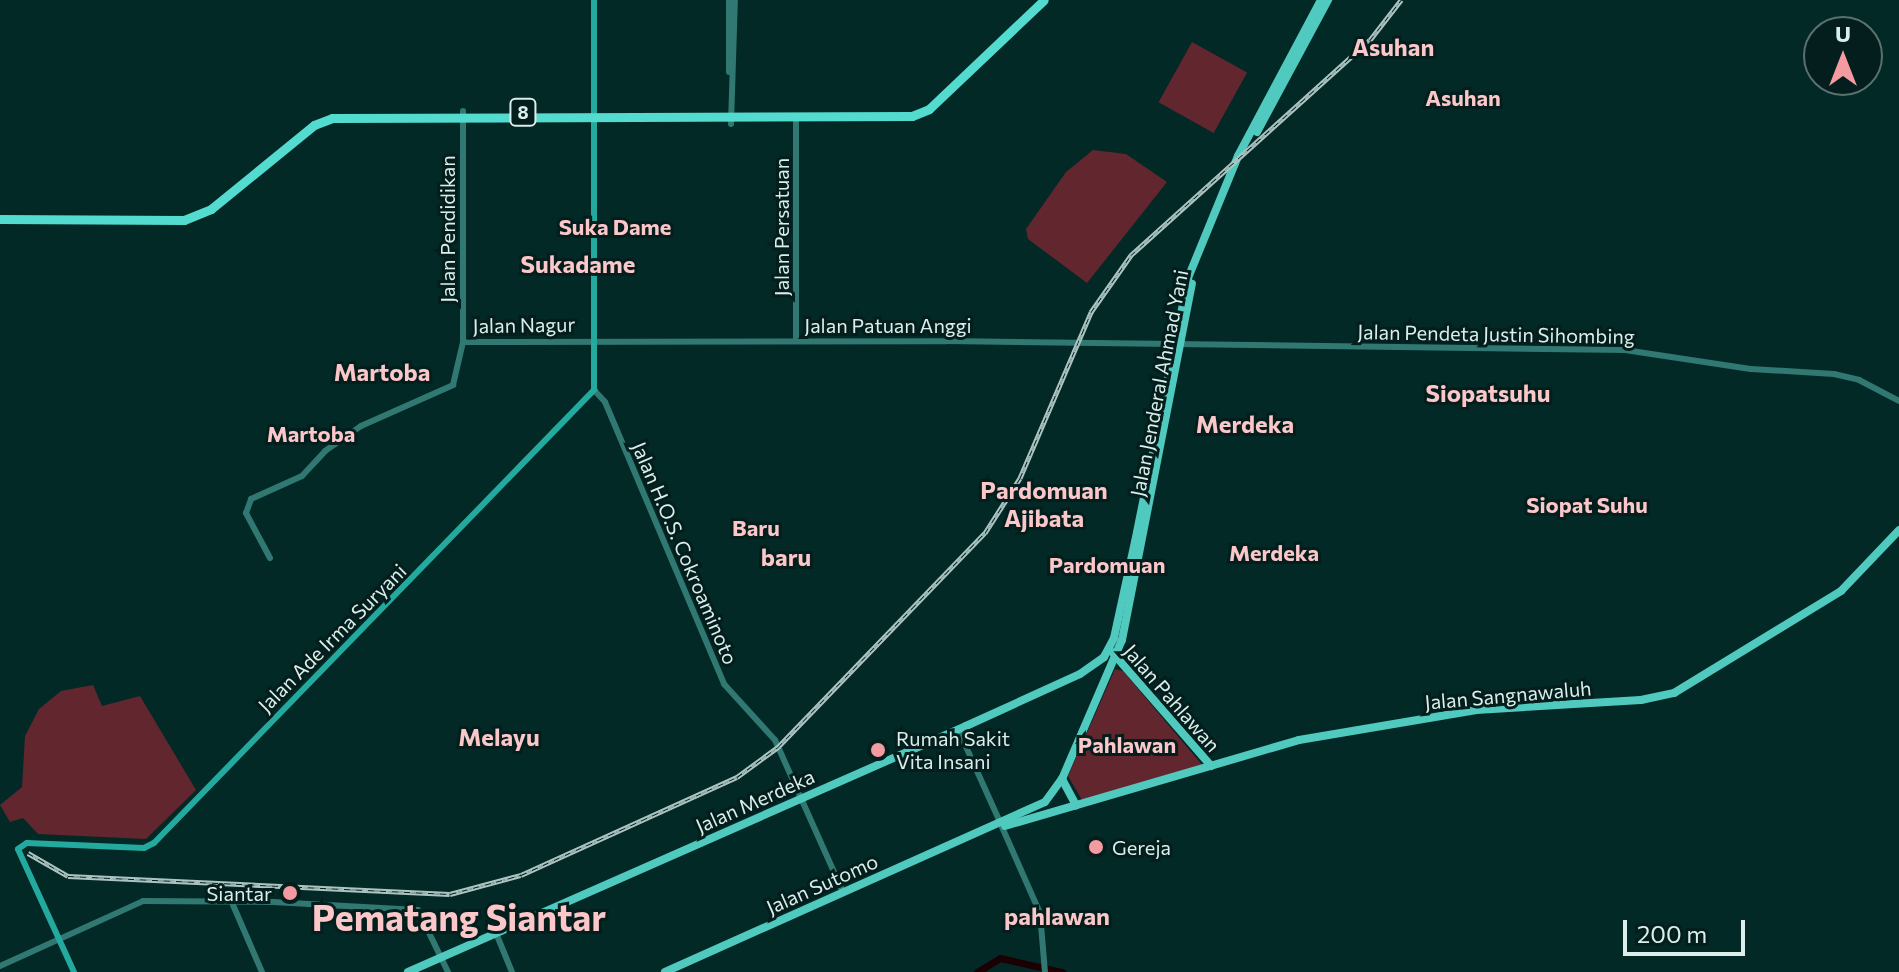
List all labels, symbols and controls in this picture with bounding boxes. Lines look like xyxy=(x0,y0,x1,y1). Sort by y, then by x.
north arrow xyxy=(1803,16,1883,96)
text: U xyxy=(1835,20,1851,47)
district label: Asuhan xyxy=(1352,33,1434,61)
district label: Asuhan xyxy=(1425,85,1501,111)
road number: 8 xyxy=(509,98,537,126)
street label: Jalan Pendidikan xyxy=(435,155,459,303)
street label: Jalan Persatuan xyxy=(769,158,793,296)
district label: Suka Dame xyxy=(559,214,671,240)
district label: Sukadame xyxy=(521,250,635,278)
street label: Jalan Jenderal Ahmad Yani xyxy=(1125,267,1193,499)
street label: Jalan Nagur xyxy=(472,312,576,338)
street label: Jalan Patuan Anggi xyxy=(804,313,972,337)
street label: Jalan Pendeta Justin Sihombing xyxy=(1357,320,1635,348)
district label: Martoba xyxy=(334,358,430,386)
district label: Siopatsuhu xyxy=(1426,379,1550,407)
district label: Merdeka xyxy=(1196,410,1294,438)
district label: Martoba xyxy=(267,421,355,447)
street label: Jalan H.O.S. Cokroaminoto xyxy=(627,438,743,668)
district label: Pardomuan Ajibata xyxy=(980,476,1108,532)
district label: Siopat Suhu xyxy=(1526,492,1648,518)
district label: Baru xyxy=(732,515,780,541)
district label: Merdeka xyxy=(1229,540,1319,566)
district label: baru xyxy=(761,543,811,571)
district label: Pardomuan xyxy=(1049,552,1165,578)
street label: Jalan Ade Irma Suryani xyxy=(253,559,411,717)
street label: Jalan Pahlawan xyxy=(1119,639,1225,757)
street label: Jalan Sangnawaluh xyxy=(1424,676,1592,714)
district label: Melayu xyxy=(458,723,540,751)
place label: Rumah Sakit Vita Insani xyxy=(896,726,1010,773)
district label: Pahlawan xyxy=(1078,732,1176,758)
marker: Rumah Sakit Vita Insani xyxy=(867,739,889,761)
street label: Jalan Merdeka xyxy=(692,764,818,838)
place label: Gereja xyxy=(1112,835,1171,859)
marker: Gereja xyxy=(1087,838,1105,856)
street label: Jalan Sutomo xyxy=(763,849,881,919)
place label: Siantar xyxy=(207,881,272,905)
marker: Siantar xyxy=(279,882,301,904)
district label: Pematang Siantar xyxy=(312,895,606,939)
district label: pahlawan xyxy=(1004,902,1110,930)
scale bar xyxy=(1627,904,1749,954)
text: 200 m xyxy=(1637,919,1707,948)

